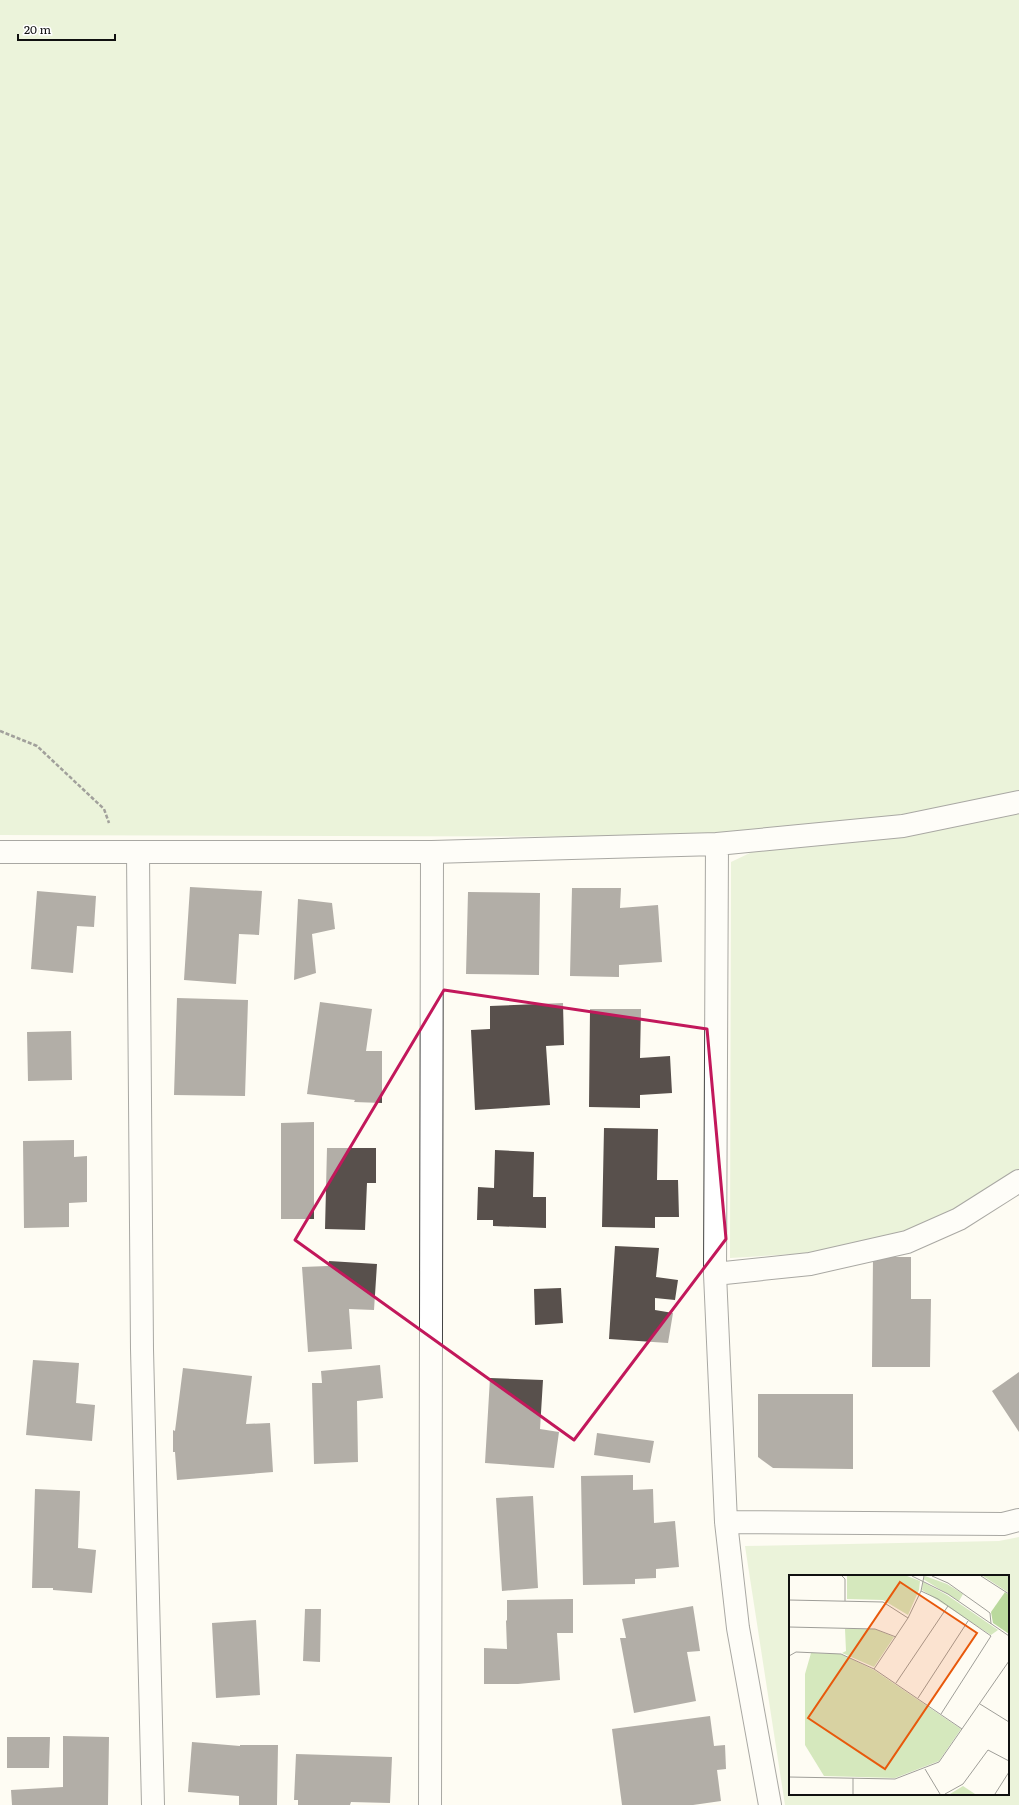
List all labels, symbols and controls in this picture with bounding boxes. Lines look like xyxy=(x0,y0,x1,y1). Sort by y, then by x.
scale bar xyxy=(18,16,115,42)
text: 20 m xyxy=(24,20,51,38)
inset map xyxy=(789,1575,1009,1795)

